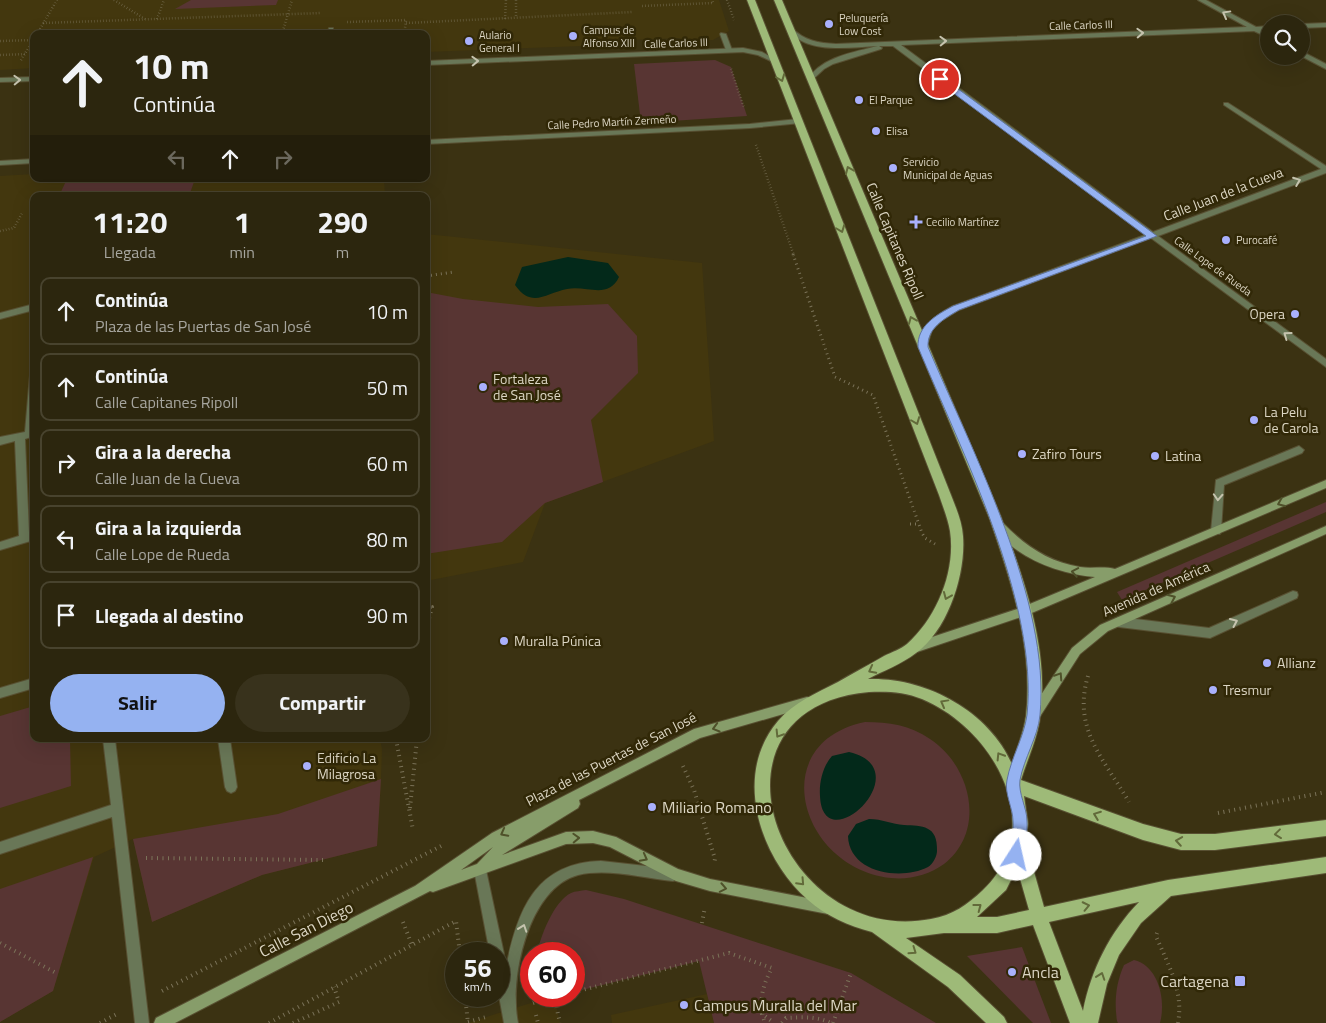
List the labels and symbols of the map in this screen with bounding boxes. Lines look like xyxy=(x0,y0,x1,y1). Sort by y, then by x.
place label: Peluquería Low Cost xyxy=(839,10,889,39)
one-way arrow xyxy=(1223,10,1232,20)
street label: Calle Carlos III xyxy=(1049,16,1113,34)
marker: Peluquería Low Cost xyxy=(823,18,835,30)
place label: Campus de Alfonso XIII xyxy=(583,22,635,51)
place label: Aulario General I xyxy=(479,27,520,56)
one-way arrow xyxy=(1137,27,1145,38)
marker: Campus de Alfonso XIII xyxy=(567,30,579,42)
street label: Calle Carlos III xyxy=(644,34,708,52)
marker: Aulario General I xyxy=(463,35,475,47)
one-way arrow xyxy=(940,36,947,46)
one-way arrow xyxy=(472,56,479,66)
pin xyxy=(919,58,961,100)
one-way arrow xyxy=(775,73,786,82)
one-way arrow xyxy=(13,74,21,85)
place label: El Parque xyxy=(869,92,913,108)
marker: El Parque xyxy=(853,94,865,106)
street label: Calle Pedro Martín Zermeño xyxy=(547,111,677,133)
place label: Elisa xyxy=(886,123,908,139)
marker: Elisa xyxy=(870,125,882,137)
place label: Servicio Municipal de Aguas xyxy=(903,154,992,183)
street label: Calle Juan de la Cueva xyxy=(1160,161,1286,226)
marker: Servicio Municipal de Aguas xyxy=(887,162,899,174)
one-way arrow xyxy=(845,166,856,175)
one-way arrow xyxy=(1292,177,1300,187)
street label: Calle Capitanes Ripoll xyxy=(861,179,930,303)
place label: Cecilio Martínez xyxy=(926,214,999,230)
marker: Cecilio Martínez xyxy=(910,216,922,228)
one-way arrow xyxy=(835,224,845,233)
street label: Calle Lope de Rueda xyxy=(1171,232,1256,300)
place label: Purocafé xyxy=(1236,232,1278,248)
marker: Purocafé xyxy=(1220,234,1232,246)
place label: Opera xyxy=(1249,303,1285,324)
marker: Opera xyxy=(1289,308,1301,320)
one-way arrow xyxy=(907,316,918,325)
one-way arrow xyxy=(1283,332,1293,341)
place label: Fortaleza de San José xyxy=(493,368,561,405)
marker: Fortaleza de San José xyxy=(477,381,489,393)
place label: La Pelu de Carola xyxy=(1264,401,1319,438)
marker: La Pelu de Carola xyxy=(1248,414,1260,426)
one-way arrow xyxy=(910,416,921,425)
place label: Zafiro Tours xyxy=(1032,443,1102,464)
place label: Latina xyxy=(1165,445,1201,466)
marker: Zafiro Tours xyxy=(1016,448,1028,460)
marker: Latina xyxy=(1149,450,1161,462)
one-way arrow xyxy=(1212,494,1223,502)
one-way arrow xyxy=(1277,497,1286,508)
street label: Avenida de América xyxy=(1099,555,1213,622)
one-way arrow xyxy=(1070,567,1079,577)
one-way arrow xyxy=(942,591,953,600)
one-way arrow xyxy=(1167,594,1176,605)
one-way arrow xyxy=(1229,618,1238,628)
place label: Muralla Púnica xyxy=(514,630,601,651)
marker: Muralla Púnica xyxy=(498,635,510,647)
place label: Allianz xyxy=(1277,652,1316,673)
marker: Allianz xyxy=(1261,657,1273,669)
one-way arrow xyxy=(868,664,877,674)
one-way arrow xyxy=(1052,672,1062,681)
place label: Tresmur xyxy=(1223,679,1272,700)
marker: Tresmur xyxy=(1207,684,1219,696)
one-way arrow xyxy=(941,699,950,709)
street label: Plaza de las Puertas de San José xyxy=(522,706,700,811)
one-way arrow xyxy=(711,722,720,733)
one-way arrow xyxy=(775,728,785,737)
place label: Edificio La Milagrosa xyxy=(317,747,376,784)
one-way arrow xyxy=(997,752,1006,761)
marker: Edificio La Milagrosa xyxy=(301,760,313,772)
place label: Miliario Romano xyxy=(662,795,772,819)
marker: Miliario Romano xyxy=(646,801,658,813)
one-way arrow xyxy=(1093,811,1102,821)
one-way arrow xyxy=(500,827,509,837)
position arrow xyxy=(989,828,1041,880)
one-way arrow xyxy=(1273,828,1281,839)
one-way arrow xyxy=(572,833,580,843)
one-way arrow xyxy=(1174,836,1183,846)
one-way arrow xyxy=(639,852,648,862)
one-way arrow xyxy=(795,876,804,885)
one-way arrow xyxy=(719,882,728,892)
street label: Calle San Diego xyxy=(255,895,357,963)
one-way arrow xyxy=(1081,901,1090,912)
one-way arrow xyxy=(972,904,982,913)
one-way arrow xyxy=(517,924,527,932)
speed limit sign: 60 xyxy=(520,942,585,1007)
one-way arrow xyxy=(907,945,916,954)
place label: Ancla xyxy=(1022,960,1059,984)
marker: Ancla xyxy=(1006,966,1018,978)
place label: Cartagena xyxy=(1160,969,1229,993)
one-way arrow xyxy=(1095,972,1105,981)
marker: Cartagena xyxy=(1233,974,1247,988)
place label: Campus Muralla del Mar xyxy=(694,993,858,1017)
marker: Campus Muralla del Mar xyxy=(678,999,690,1011)

